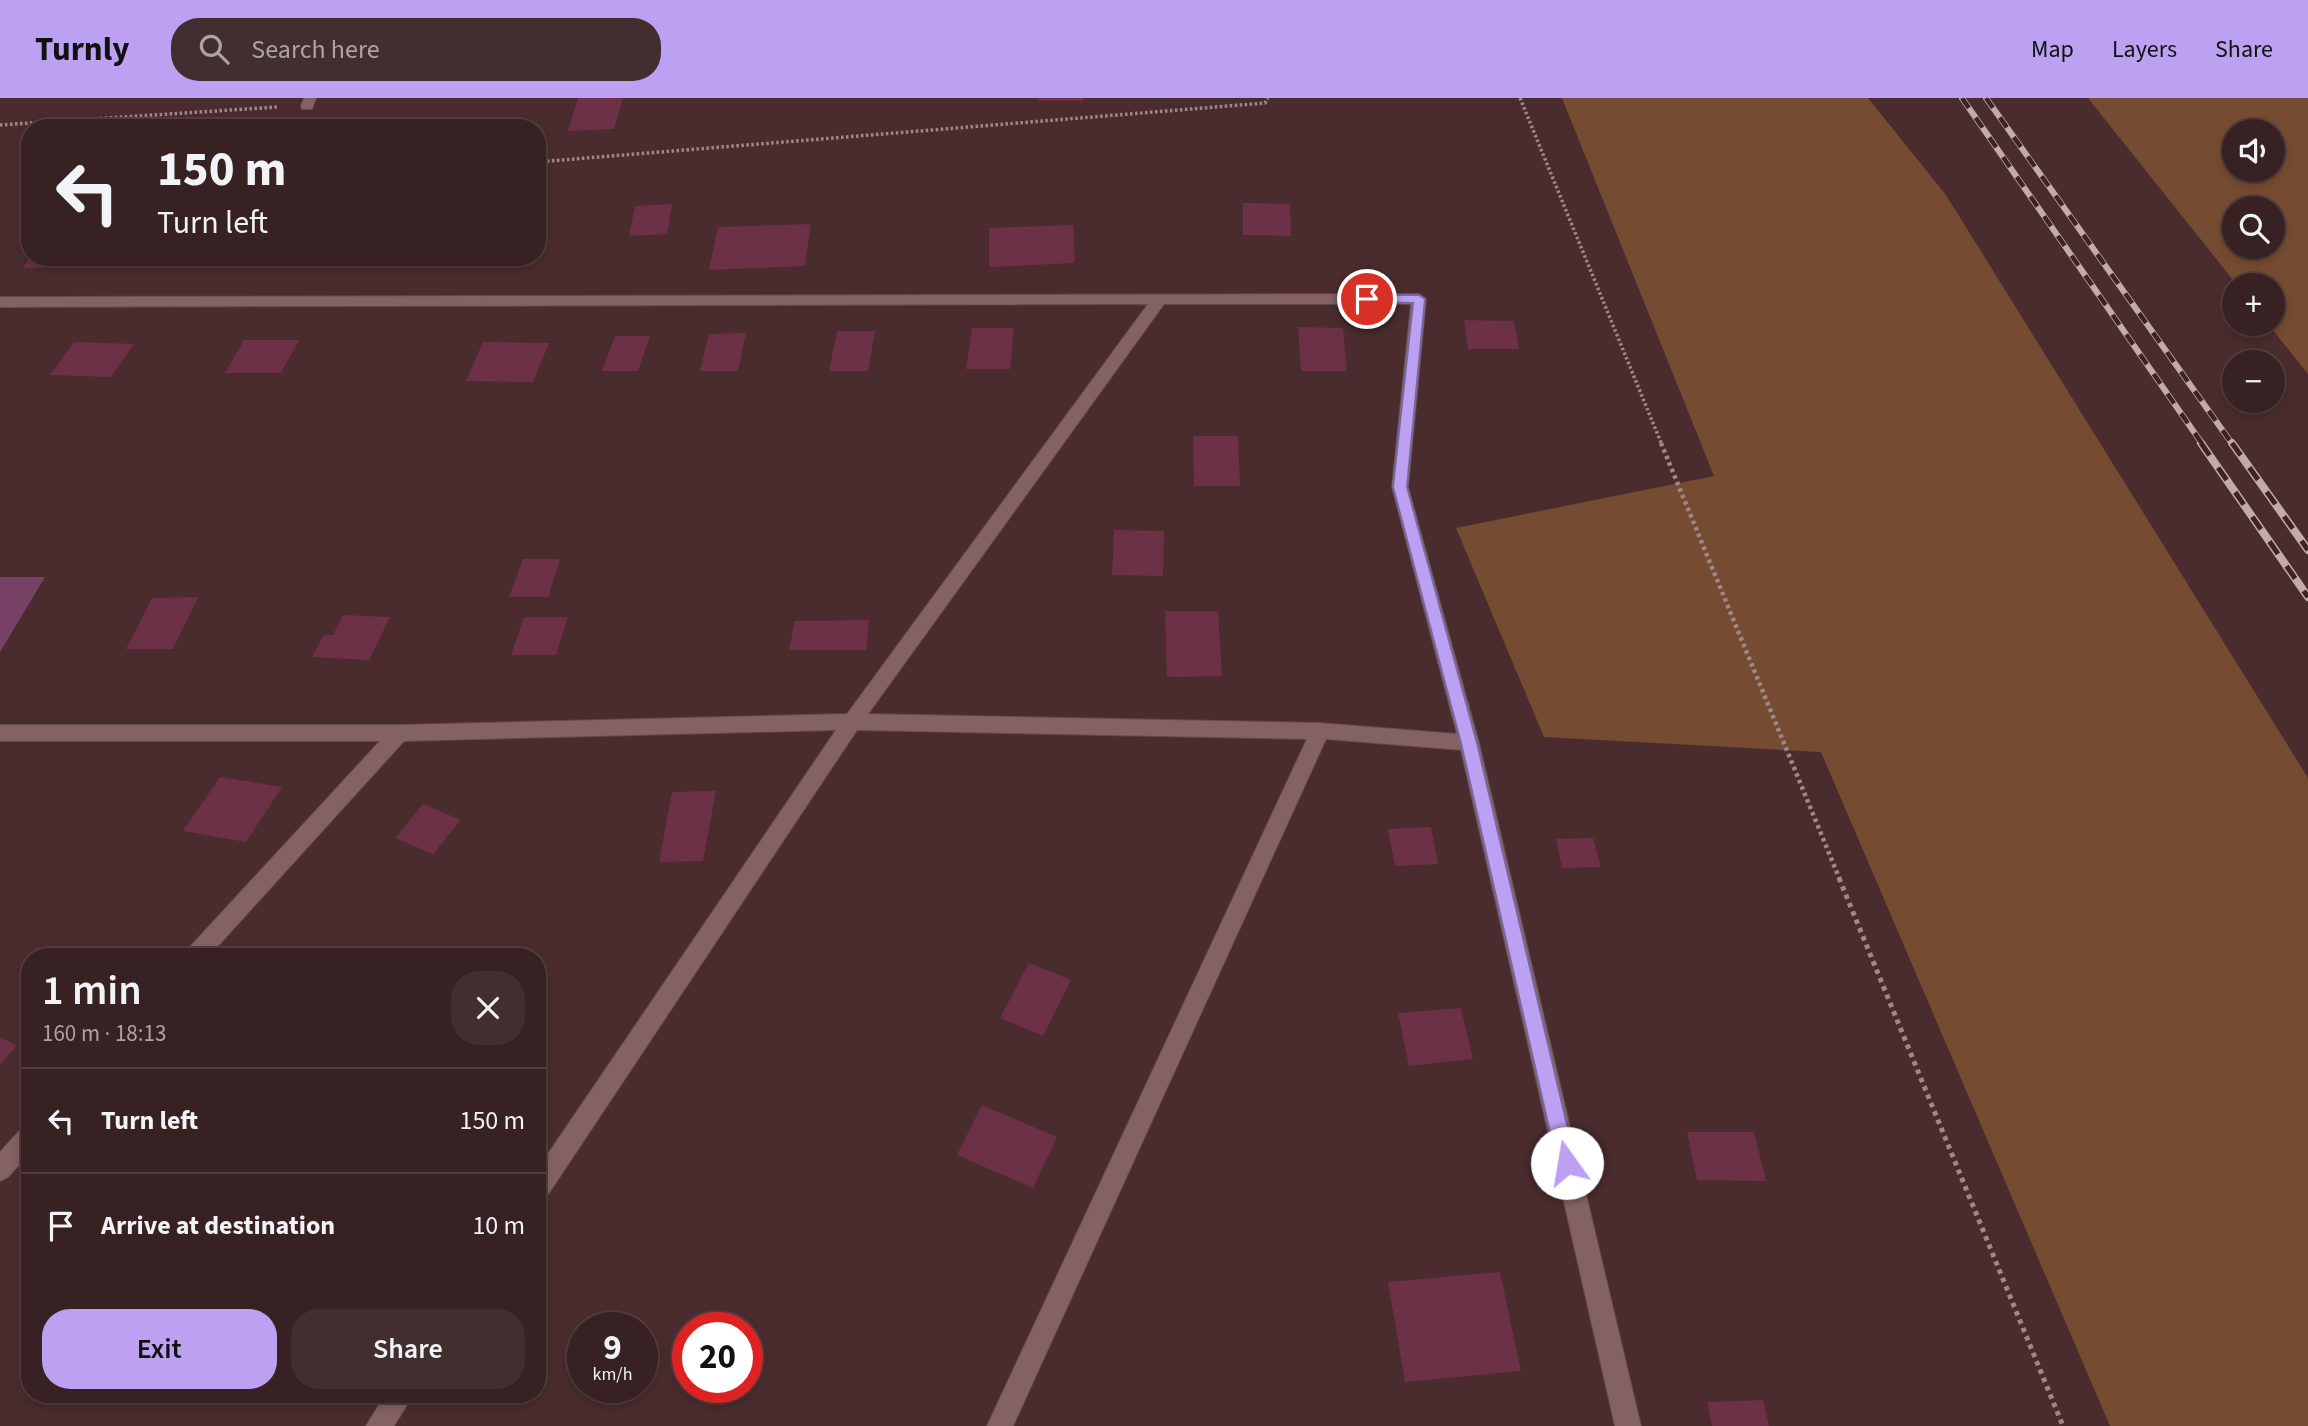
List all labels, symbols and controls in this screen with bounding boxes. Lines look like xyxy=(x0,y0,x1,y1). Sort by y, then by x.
search box xyxy=(171,18,661,81)
text: Turnly xyxy=(35,26,129,73)
icon: search xyxy=(195,30,233,68)
text: Search here xyxy=(251,31,380,68)
text: Map xyxy=(2031,32,2074,67)
text: Layers xyxy=(2112,32,2177,67)
text: Share xyxy=(2215,32,2273,67)
map controls xyxy=(2222,119,2285,413)
button: sound xyxy=(2222,119,2285,182)
text: 150 m xyxy=(157,135,286,205)
icon: left xyxy=(42,147,133,238)
button: search xyxy=(2222,196,2285,259)
text: Turn left xyxy=(157,200,268,246)
pin xyxy=(1337,269,1397,329)
button: + xyxy=(2222,273,2285,336)
icon: arrive xyxy=(1348,280,1386,318)
button: − xyxy=(2222,350,2285,413)
text: 1 min xyxy=(42,961,142,1021)
button: close xyxy=(451,971,525,1045)
text: 160 m · 18:13 xyxy=(42,1017,166,1050)
icon: left xyxy=(42,1102,80,1140)
text: Turn left xyxy=(101,1102,198,1139)
text: 150 m xyxy=(459,1102,525,1139)
position arrow xyxy=(1530,1126,1604,1200)
icon: arrive xyxy=(42,1207,80,1245)
text: Arrive at destination xyxy=(101,1207,335,1244)
text: 10 m xyxy=(472,1207,525,1244)
button: Exit xyxy=(42,1309,277,1389)
button: Share xyxy=(291,1309,525,1389)
speed limit sign: 20 xyxy=(672,1312,763,1403)
text: 9 xyxy=(603,1323,622,1373)
text: km/h xyxy=(593,1362,632,1387)

